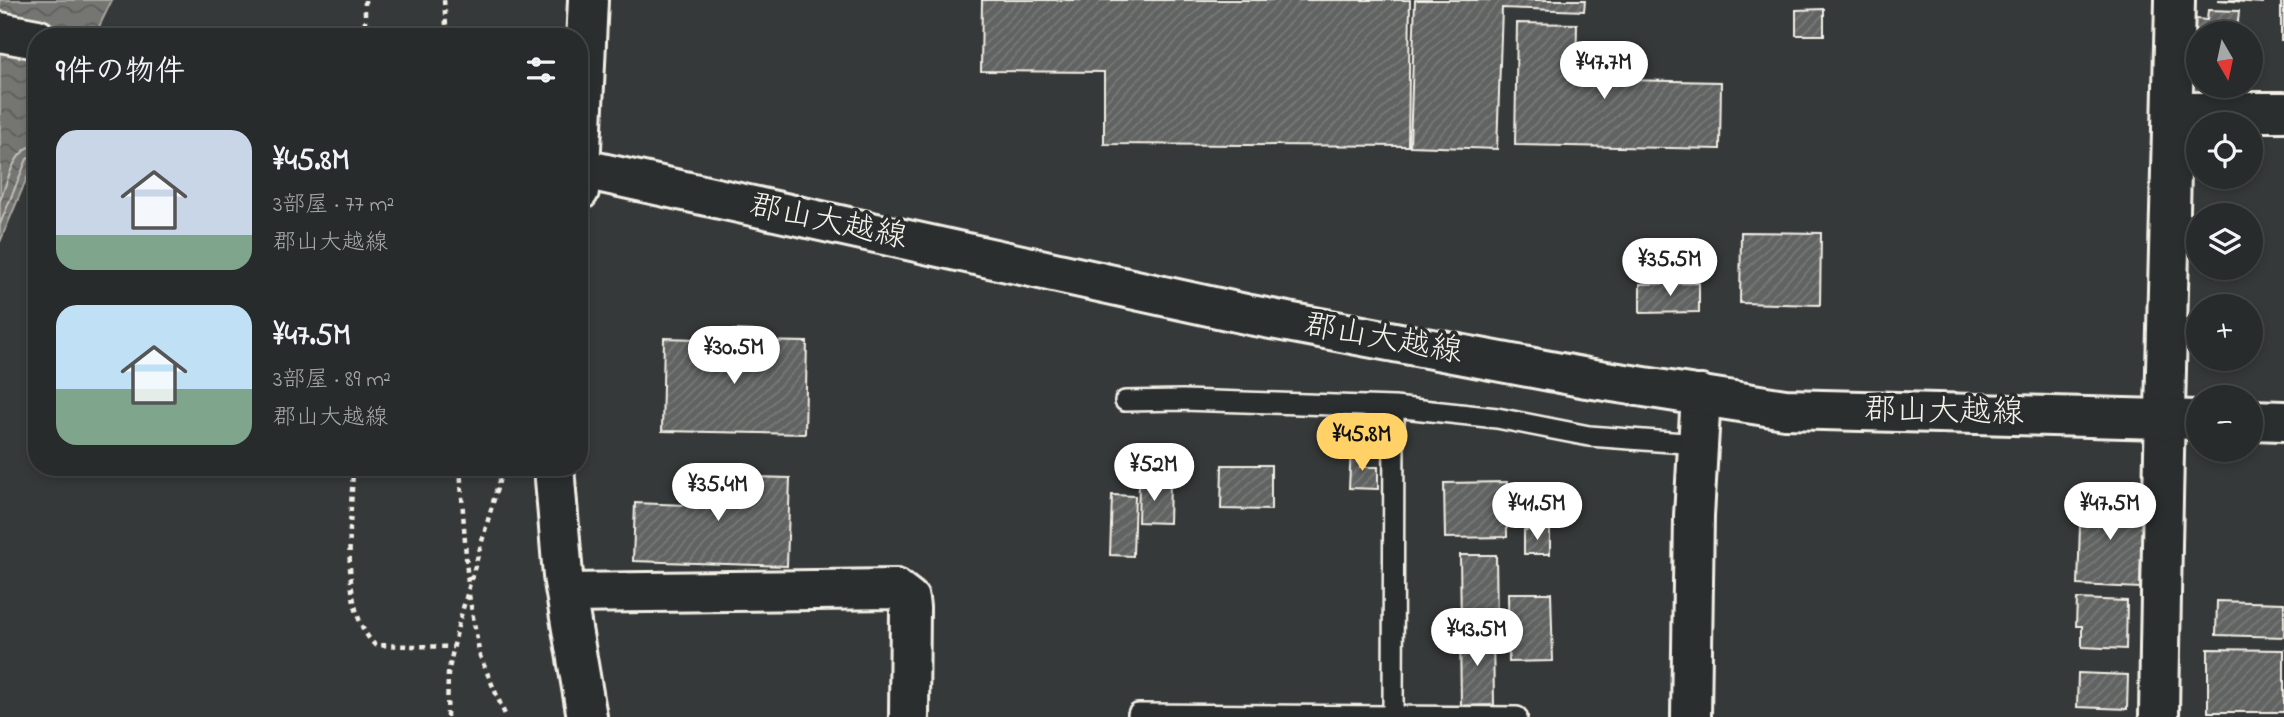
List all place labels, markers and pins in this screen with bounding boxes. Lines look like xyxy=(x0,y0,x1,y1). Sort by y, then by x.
pin: ¥47.7M xyxy=(1547,42,1661,101)
pin: ¥35.5M xyxy=(1613,238,1727,298)
pin: ¥30.5M xyxy=(677,326,791,386)
pin: ¥45.8M xyxy=(1305,414,1419,473)
pin: ¥52M xyxy=(1113,444,1195,503)
pin: ¥35.4M xyxy=(661,463,775,523)
pin: ¥41.5M xyxy=(1480,482,1594,542)
pin: ¥47.5M xyxy=(2053,482,2167,542)
pin: ¥43.5M xyxy=(1420,608,1534,668)

